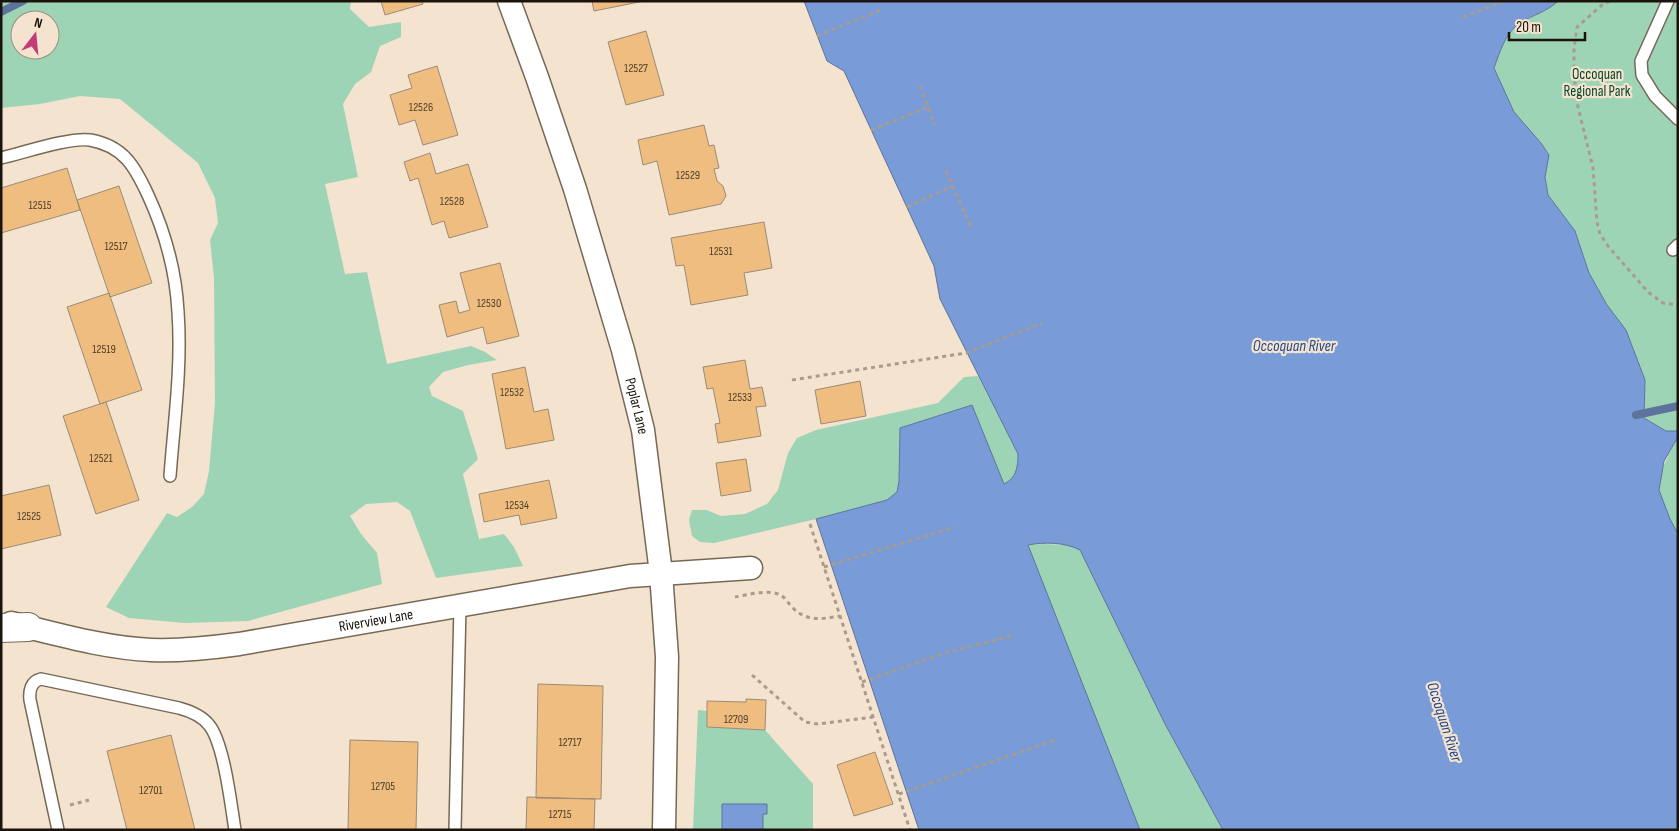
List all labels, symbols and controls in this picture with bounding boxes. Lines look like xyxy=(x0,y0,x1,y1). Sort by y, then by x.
north arrow xyxy=(10,10,60,60)
scale bar xyxy=(1509,10,1585,42)
text: N xyxy=(33,14,44,32)
text: 20 m xyxy=(1516,18,1541,37)
house number: 12527 xyxy=(624,61,648,76)
park label: Occoquan Regional Park xyxy=(1563,65,1631,101)
house number: 12526 xyxy=(409,100,433,115)
house number: 12529 xyxy=(676,168,700,183)
house number: 12528 xyxy=(440,194,464,209)
house number: 12515 xyxy=(28,198,52,213)
house number: 12517 xyxy=(104,239,128,254)
house number: 12531 xyxy=(709,244,733,259)
house number: 12530 xyxy=(477,296,501,311)
water label: Occoquan River xyxy=(1253,337,1336,356)
house number: 12519 xyxy=(92,342,116,357)
street label: Poplar Lane xyxy=(621,376,653,435)
house number: 12532 xyxy=(500,385,524,400)
house number: 12533 xyxy=(728,390,752,405)
house number: 12521 xyxy=(89,451,113,466)
house number: 12534 xyxy=(505,498,529,513)
house number: 12525 xyxy=(17,509,41,524)
street label: Riverview Lane xyxy=(337,604,414,636)
water label: Occoquan River xyxy=(1422,680,1466,765)
house number: 12709 xyxy=(724,712,748,727)
house number: 12717 xyxy=(558,735,582,750)
house number: 12705 xyxy=(371,779,395,794)
house number: 12701 xyxy=(139,783,164,798)
house number: 12715 xyxy=(548,807,572,822)

